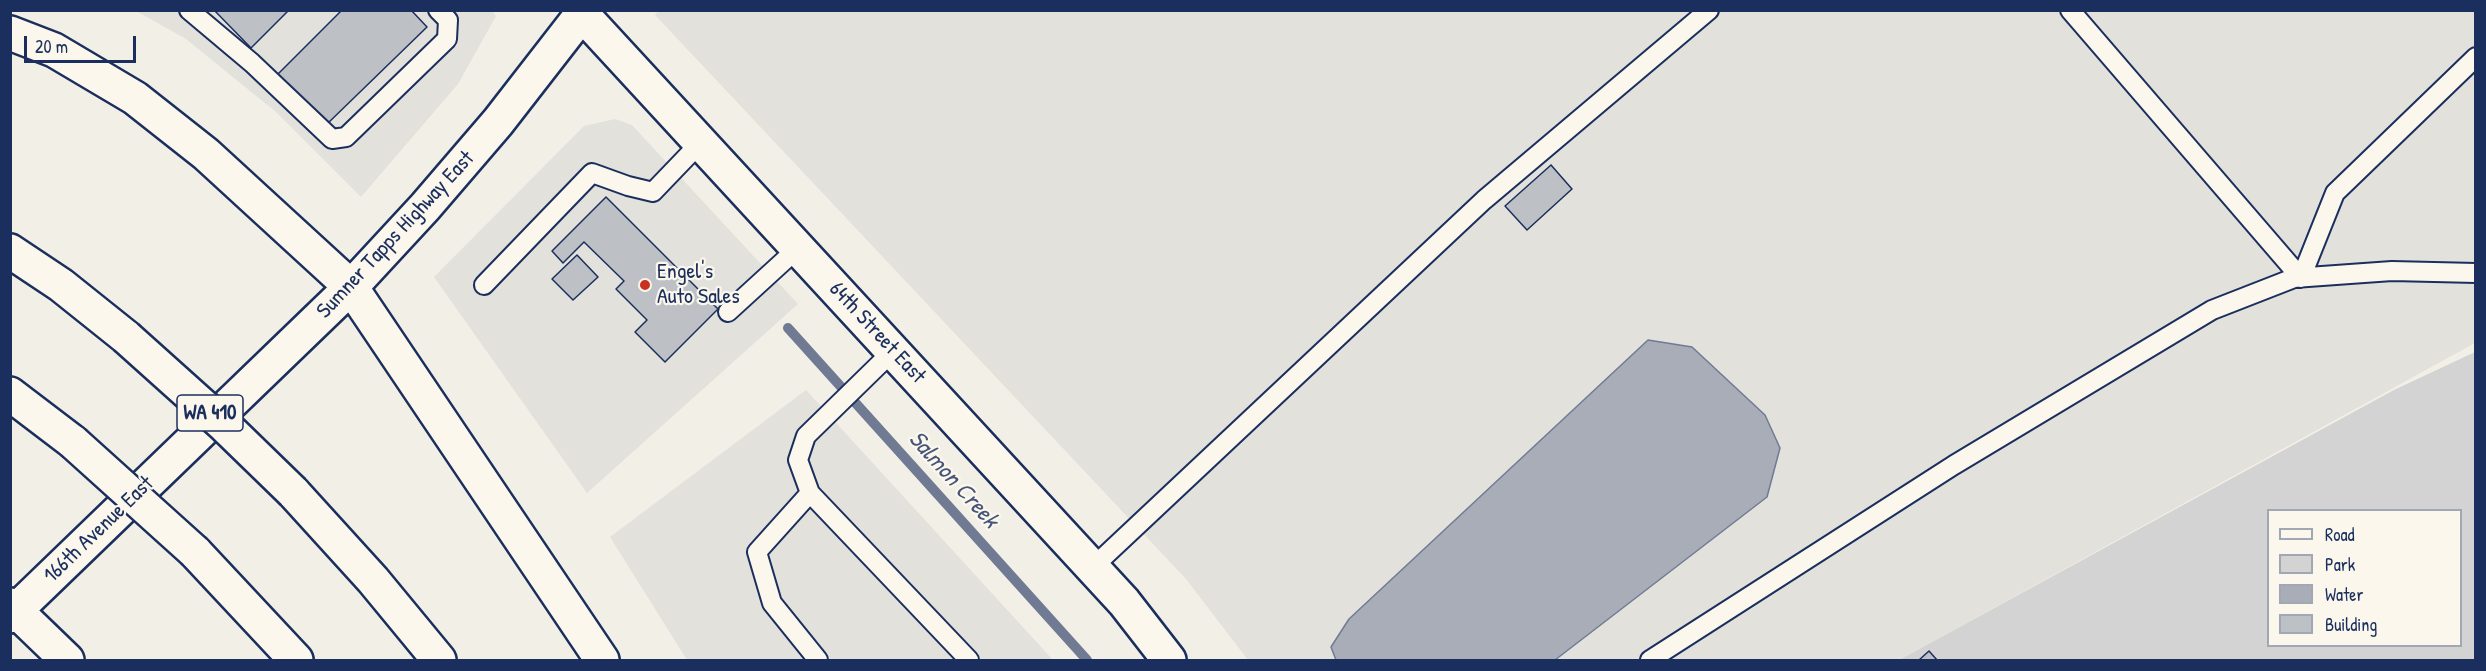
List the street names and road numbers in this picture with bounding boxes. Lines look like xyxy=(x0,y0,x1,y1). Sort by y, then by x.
street label: Sumner Tapps Highway East xyxy=(312,146,480,324)
street label: 64th Street East xyxy=(823,277,931,389)
road number: WA 410 xyxy=(177,395,243,431)
street label: 166th Avenue East xyxy=(39,471,159,589)

